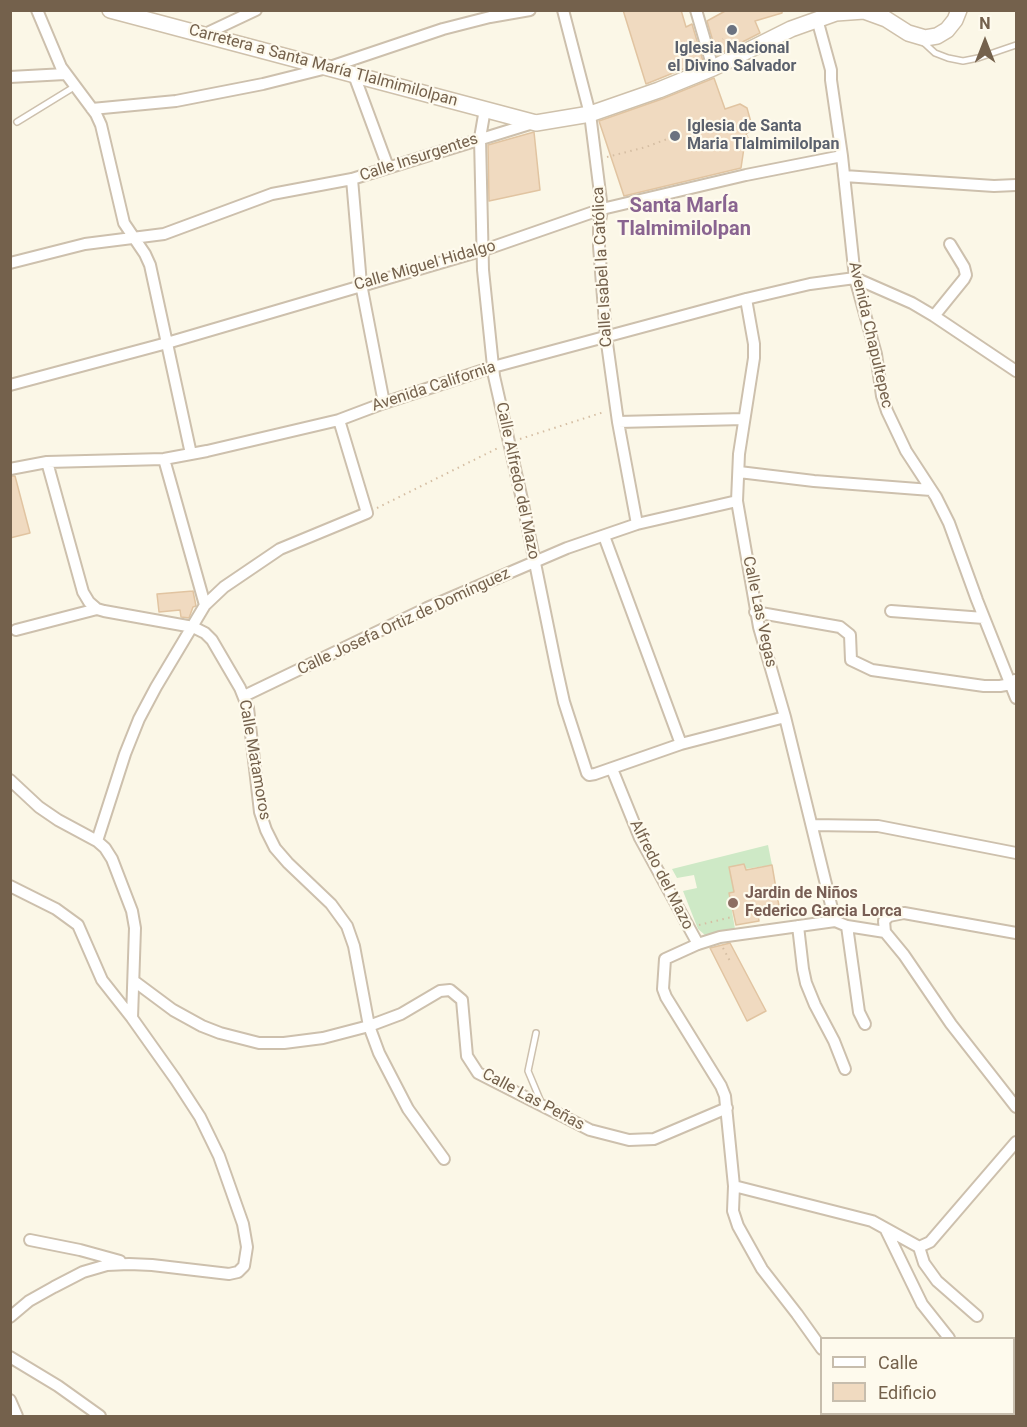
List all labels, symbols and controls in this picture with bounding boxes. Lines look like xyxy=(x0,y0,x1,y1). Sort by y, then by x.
north arrow xyxy=(955,12,1015,72)
text: N xyxy=(979,14,991,33)
street label: Carretera a Santa María Tlalmimilolpan xyxy=(187,21,459,111)
marker: Iglesia Nacional el Divino Salvador xyxy=(725,23,739,37)
place label: Iglesia Nacional el Divino Salvador xyxy=(668,39,796,77)
place label: Iglesia de Santa Maria Tlalmimilolpan xyxy=(687,117,839,155)
marker: Iglesia de Santa Maria Tlalmimilolpan xyxy=(668,129,682,143)
street label: Calle Insurgentes xyxy=(357,130,481,186)
street label: Calle Isabel la Católica xyxy=(589,186,617,348)
district label: Santa MarÍa Tlalmimilolpan xyxy=(617,195,751,242)
street label: Calle Miguel Hidalgo xyxy=(352,237,498,295)
street label: Avenida Chapultepec xyxy=(844,260,896,410)
street label: Avenida California xyxy=(370,358,498,416)
street label: Calle Alfredo del Mazo xyxy=(491,401,543,561)
street label: Calle Las Vegas xyxy=(738,555,780,669)
street label: Calle Josefa Ortiz de Domínguez xyxy=(295,564,513,680)
street label: Calle Matamoros xyxy=(234,698,274,822)
street label: Alfredo del Mazo xyxy=(625,817,697,933)
place label: Jardin de Niños Federico Garcia Lorca xyxy=(745,884,902,922)
marker: Jardin de Niños Federico Garcia Lorca xyxy=(726,896,740,910)
street label: Calle Las Peñas xyxy=(479,1065,587,1135)
legend xyxy=(820,1337,1015,1415)
text: Calle xyxy=(878,1352,918,1373)
text: Edificio xyxy=(878,1382,937,1403)

